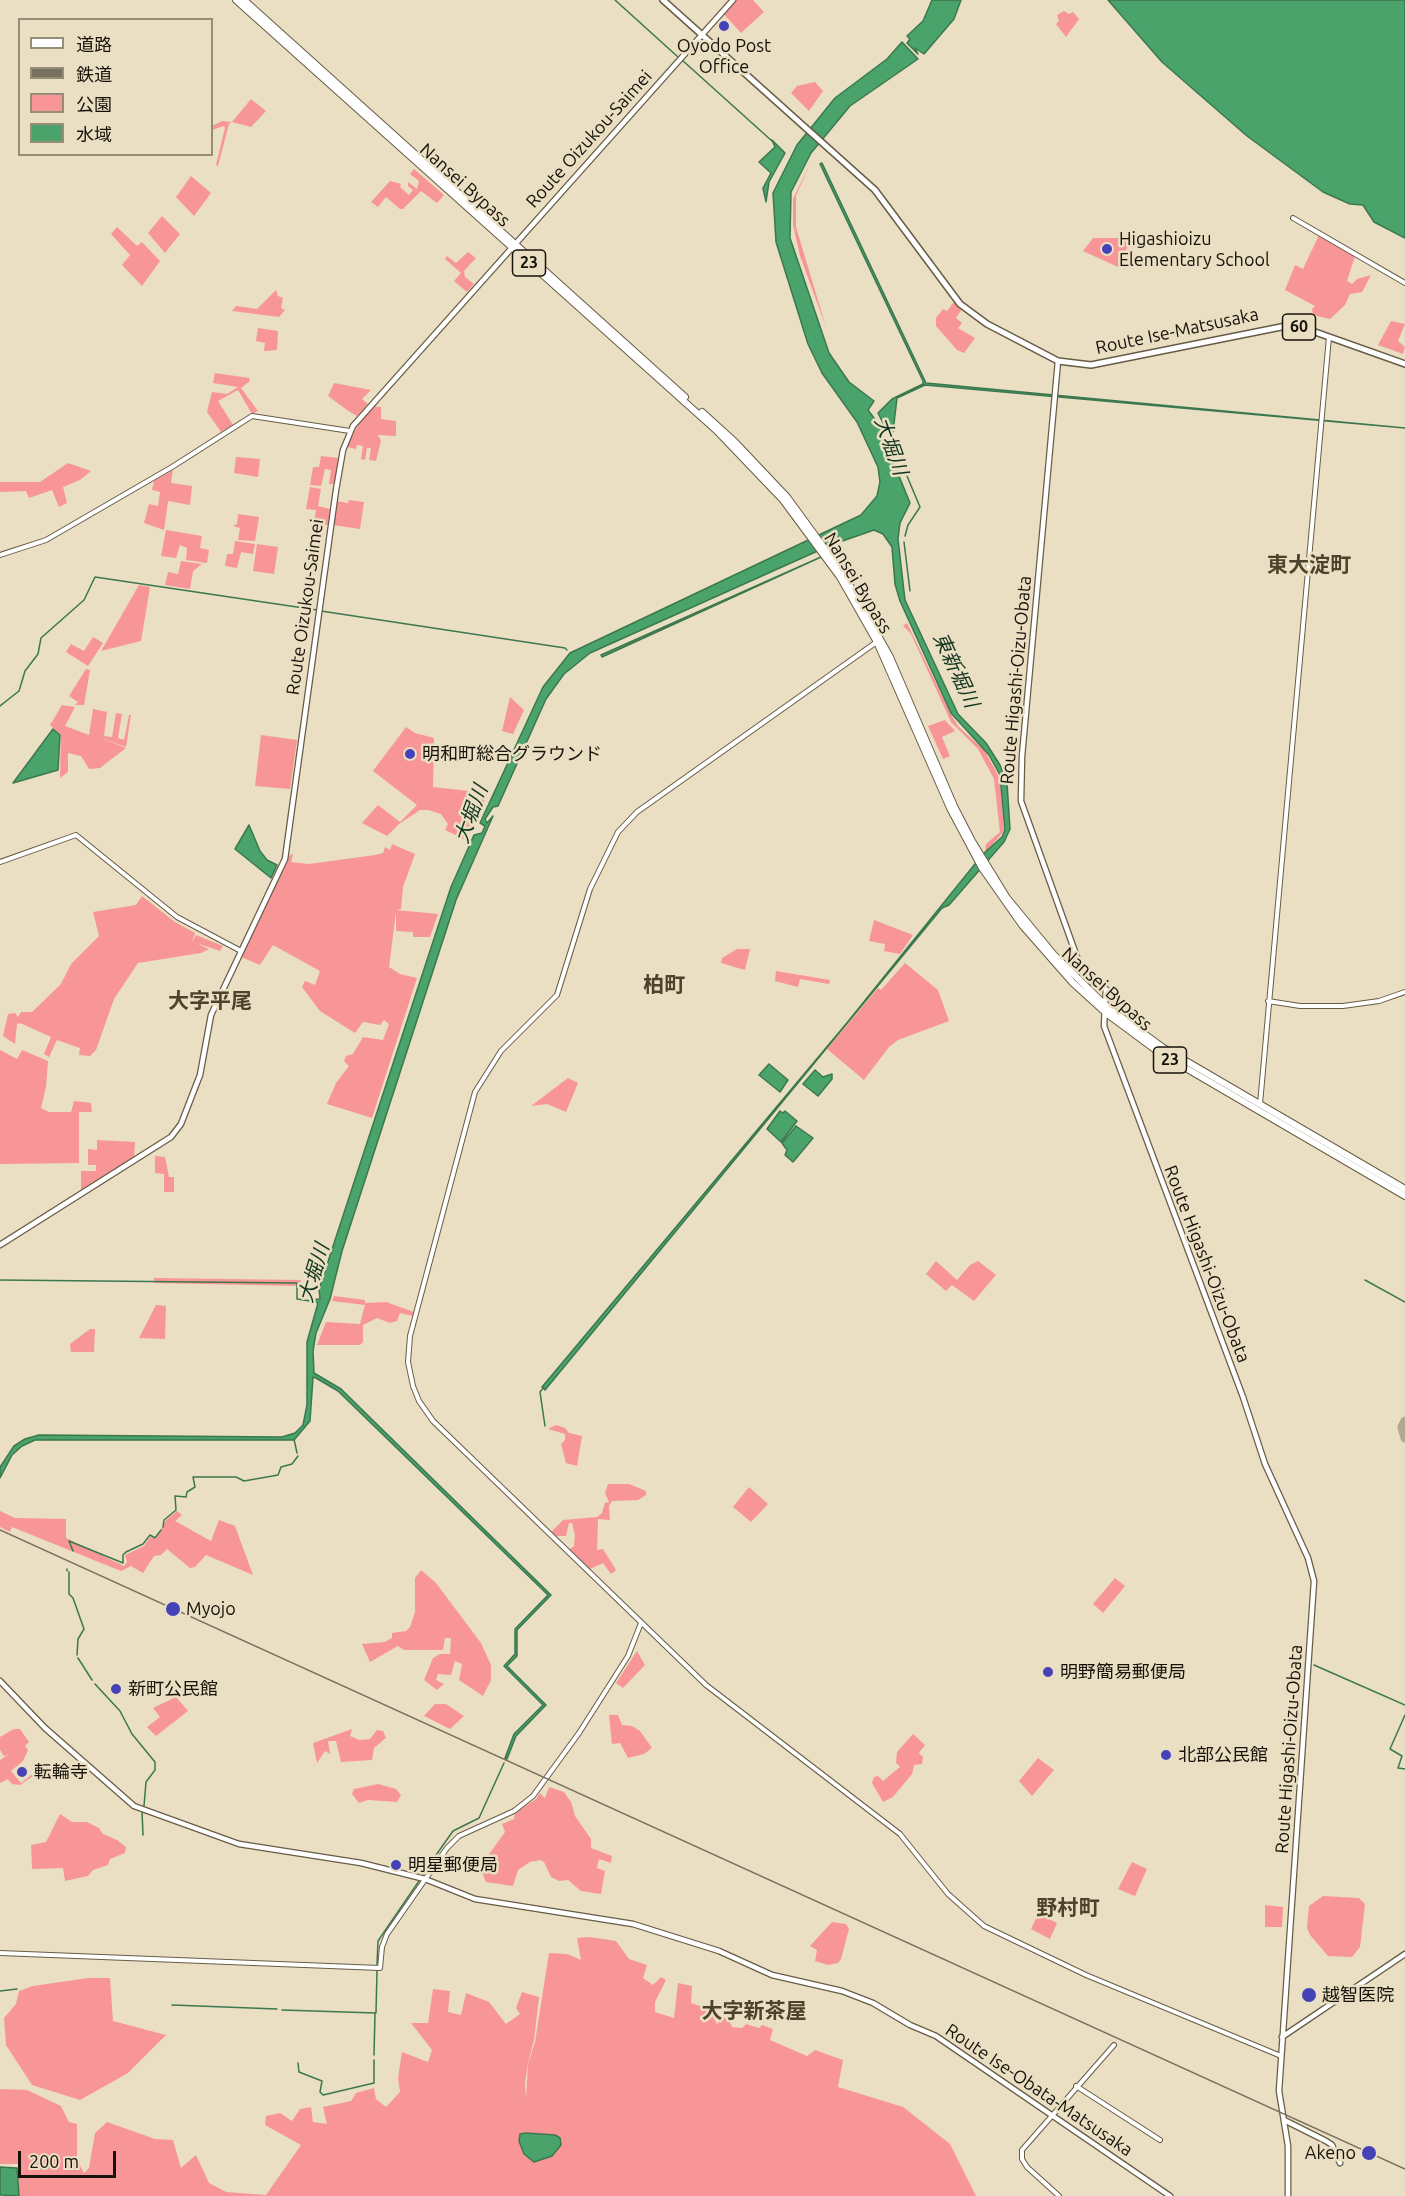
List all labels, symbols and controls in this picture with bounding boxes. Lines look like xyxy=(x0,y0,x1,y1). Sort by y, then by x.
legend xyxy=(18,18,213,156)
marker: Oyodo Post Office xyxy=(717,19,731,33)
text: 道路 xyxy=(76,34,112,54)
place label: Oyodo Post Office xyxy=(677,35,771,78)
text: 鉄道 xyxy=(76,64,112,84)
street label: Route Oizukou-Saimei xyxy=(522,66,656,212)
text: 公園 xyxy=(76,94,112,114)
text: 水域 xyxy=(76,124,112,144)
street label: Nansei Bypass xyxy=(415,139,515,231)
place label: Higashioizu Elementary School xyxy=(1119,228,1270,270)
marker: Higashioizu Elementary School xyxy=(1100,242,1114,256)
road number: 23 xyxy=(512,250,546,276)
street label: Route Ise-Matsusaka xyxy=(1094,303,1260,359)
road number: 60 xyxy=(1282,314,1316,340)
water label: 大堀川 xyxy=(869,414,913,478)
street label: Route Oizukou-Saimei xyxy=(282,518,328,696)
street label: Nansei Bypass xyxy=(819,529,897,637)
district label: 東大淀町 xyxy=(1267,552,1351,578)
street label: Route Higashi-Oizu-Obata xyxy=(996,575,1036,785)
water label: 東新堀川 xyxy=(928,629,984,711)
place label: 明和町総合グラウンド xyxy=(422,743,602,765)
marker: 明和町総合グラウンド xyxy=(403,747,417,761)
water label: 大堀川 xyxy=(449,782,493,846)
street label: Nansei Bypass xyxy=(1057,943,1157,1035)
district label: 柏町 xyxy=(643,972,685,998)
district label: 大字平尾 xyxy=(168,988,252,1014)
road number: 23 xyxy=(1154,1047,1186,1073)
street label: Route Higashi-Oizu-Obata xyxy=(1159,1162,1255,1366)
water label: 大堀川 xyxy=(294,1241,334,1305)
place label: Myojo xyxy=(186,1598,236,1620)
marker: Myojo xyxy=(164,1600,182,1618)
street label: Route Higashi-Oizu-Obata xyxy=(1271,1644,1307,1854)
place label: 明野簡易郵便局 xyxy=(1060,1661,1186,1683)
marker: 明野簡易郵便局 xyxy=(1041,1665,1055,1679)
place label: 新町公民館 xyxy=(128,1678,218,1700)
marker: 新町公民館 xyxy=(109,1682,123,1696)
place label: 北部公民館 xyxy=(1178,1744,1268,1766)
marker: 北部公民館 xyxy=(1159,1748,1173,1762)
place label: 転輪寺 xyxy=(34,1761,88,1783)
marker: 転輪寺 xyxy=(15,1765,29,1779)
place label: 明星郵便局 xyxy=(408,1854,498,1876)
marker: 明星郵便局 xyxy=(389,1858,403,1872)
district label: 野村町 xyxy=(1037,1895,1099,1921)
place label: 越智医院 xyxy=(1322,1984,1394,2006)
marker: 越智医院 xyxy=(1300,1986,1318,2004)
district label: 大字新茶屋 xyxy=(702,1998,806,2024)
street label: Route Ise-Obata-Matsusaka xyxy=(941,2019,1137,2161)
scale bar xyxy=(21,2139,118,2177)
place label: Akeno xyxy=(1305,2142,1356,2164)
marker: Akeno xyxy=(1360,2144,1378,2162)
text: 200 m xyxy=(29,2151,79,2171)

